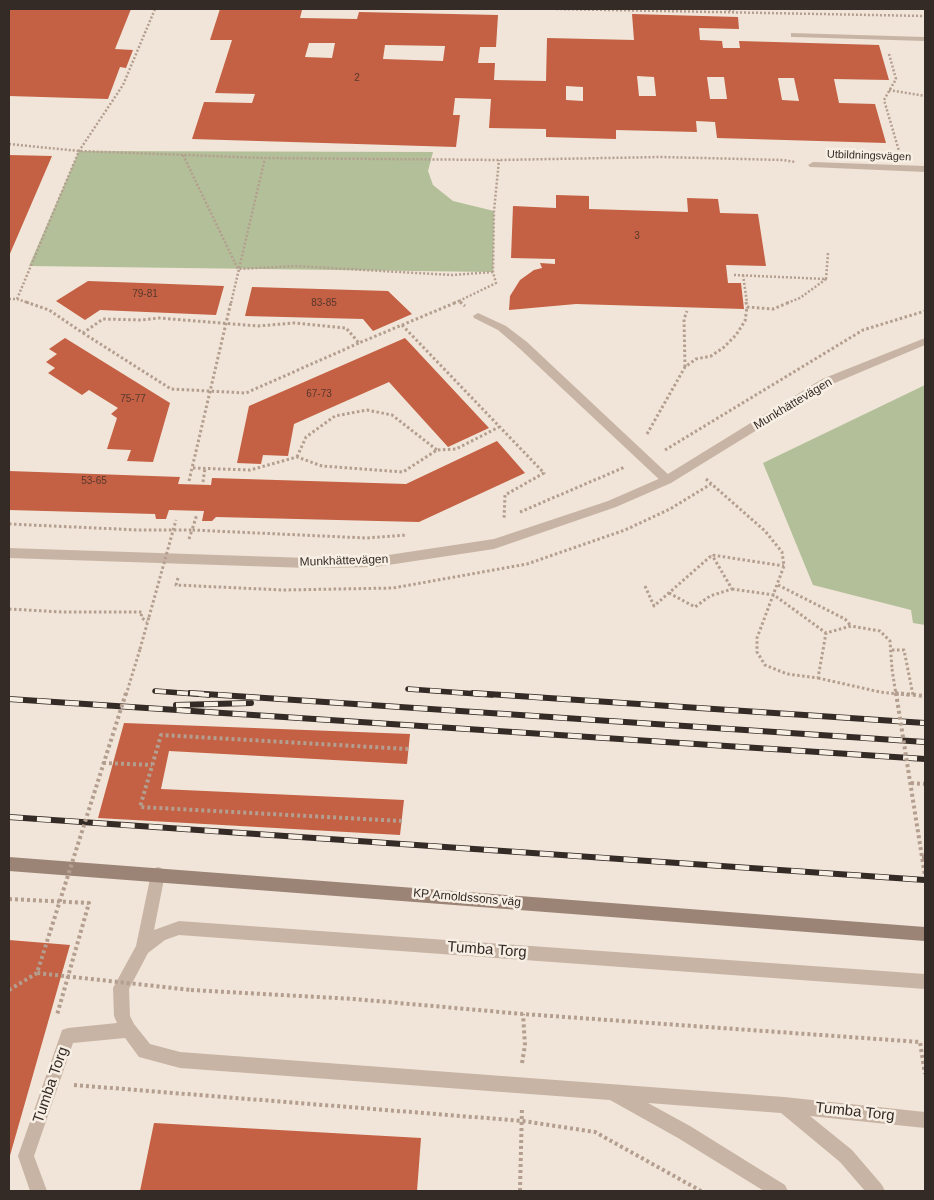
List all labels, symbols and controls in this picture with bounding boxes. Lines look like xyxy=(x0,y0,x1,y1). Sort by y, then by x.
house number: 2 xyxy=(354,72,360,84)
street label: Utbildningsvägen xyxy=(827,148,911,164)
house number: 3 xyxy=(634,230,640,242)
house number: 79-81 xyxy=(132,288,158,300)
house number: 83-85 xyxy=(311,297,337,309)
street label: Munkhättevägen xyxy=(751,375,835,433)
house number: 67-73 xyxy=(306,388,332,400)
house number: 75-77 xyxy=(120,393,146,405)
house number: 53-65 xyxy=(81,475,107,487)
street label: Munkhättevägen xyxy=(299,552,389,570)
street label: KP Arnoldssons väg xyxy=(413,886,521,910)
street label: Tumba Torg xyxy=(447,938,527,962)
street label: Tumba Torg xyxy=(30,1044,72,1126)
street label: Tumba Torg xyxy=(815,1099,895,1125)

